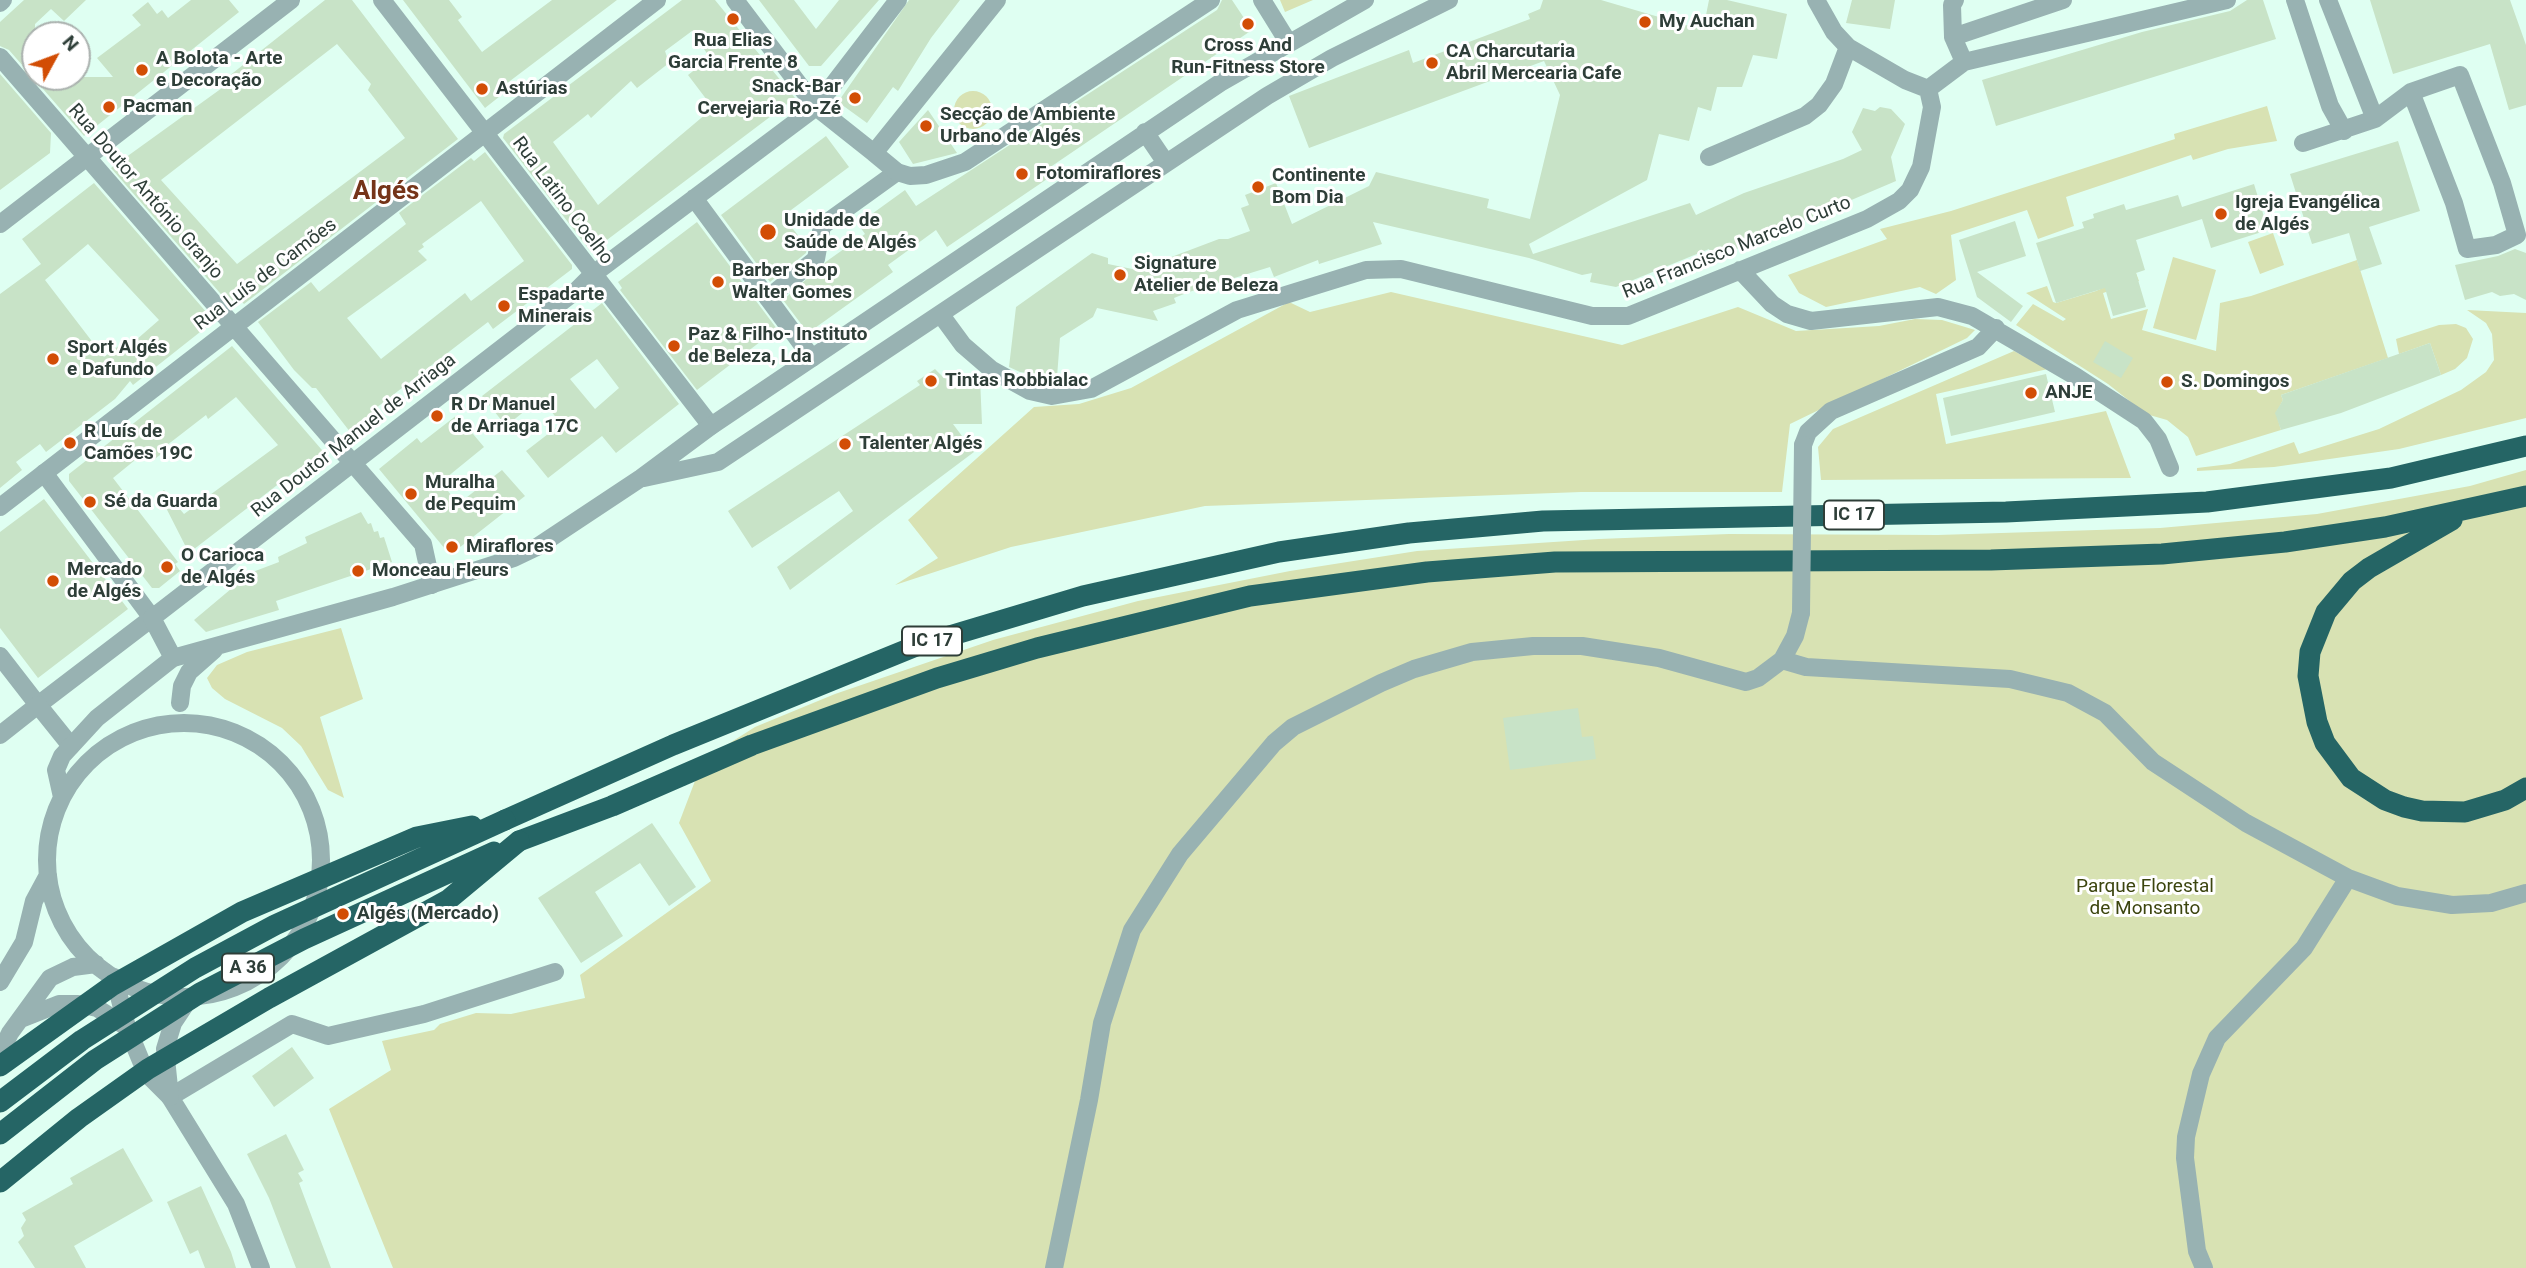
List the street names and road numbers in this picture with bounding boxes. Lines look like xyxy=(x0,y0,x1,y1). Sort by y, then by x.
street label: Rua Doutor António Granjo xyxy=(63,100,227,284)
street label: Rua Latino Coelho xyxy=(507,133,617,269)
street label: Rua Francisco Marcelo Curto xyxy=(1620,192,1854,304)
street label: Rua Luís de Camões xyxy=(190,214,342,336)
street label: Rua Doutor Manuel de Arriaga xyxy=(247,349,461,523)
road number: IC 17 xyxy=(1824,500,1884,530)
road number: IC 17 xyxy=(902,626,962,656)
road number: A 36 xyxy=(222,953,274,982)

